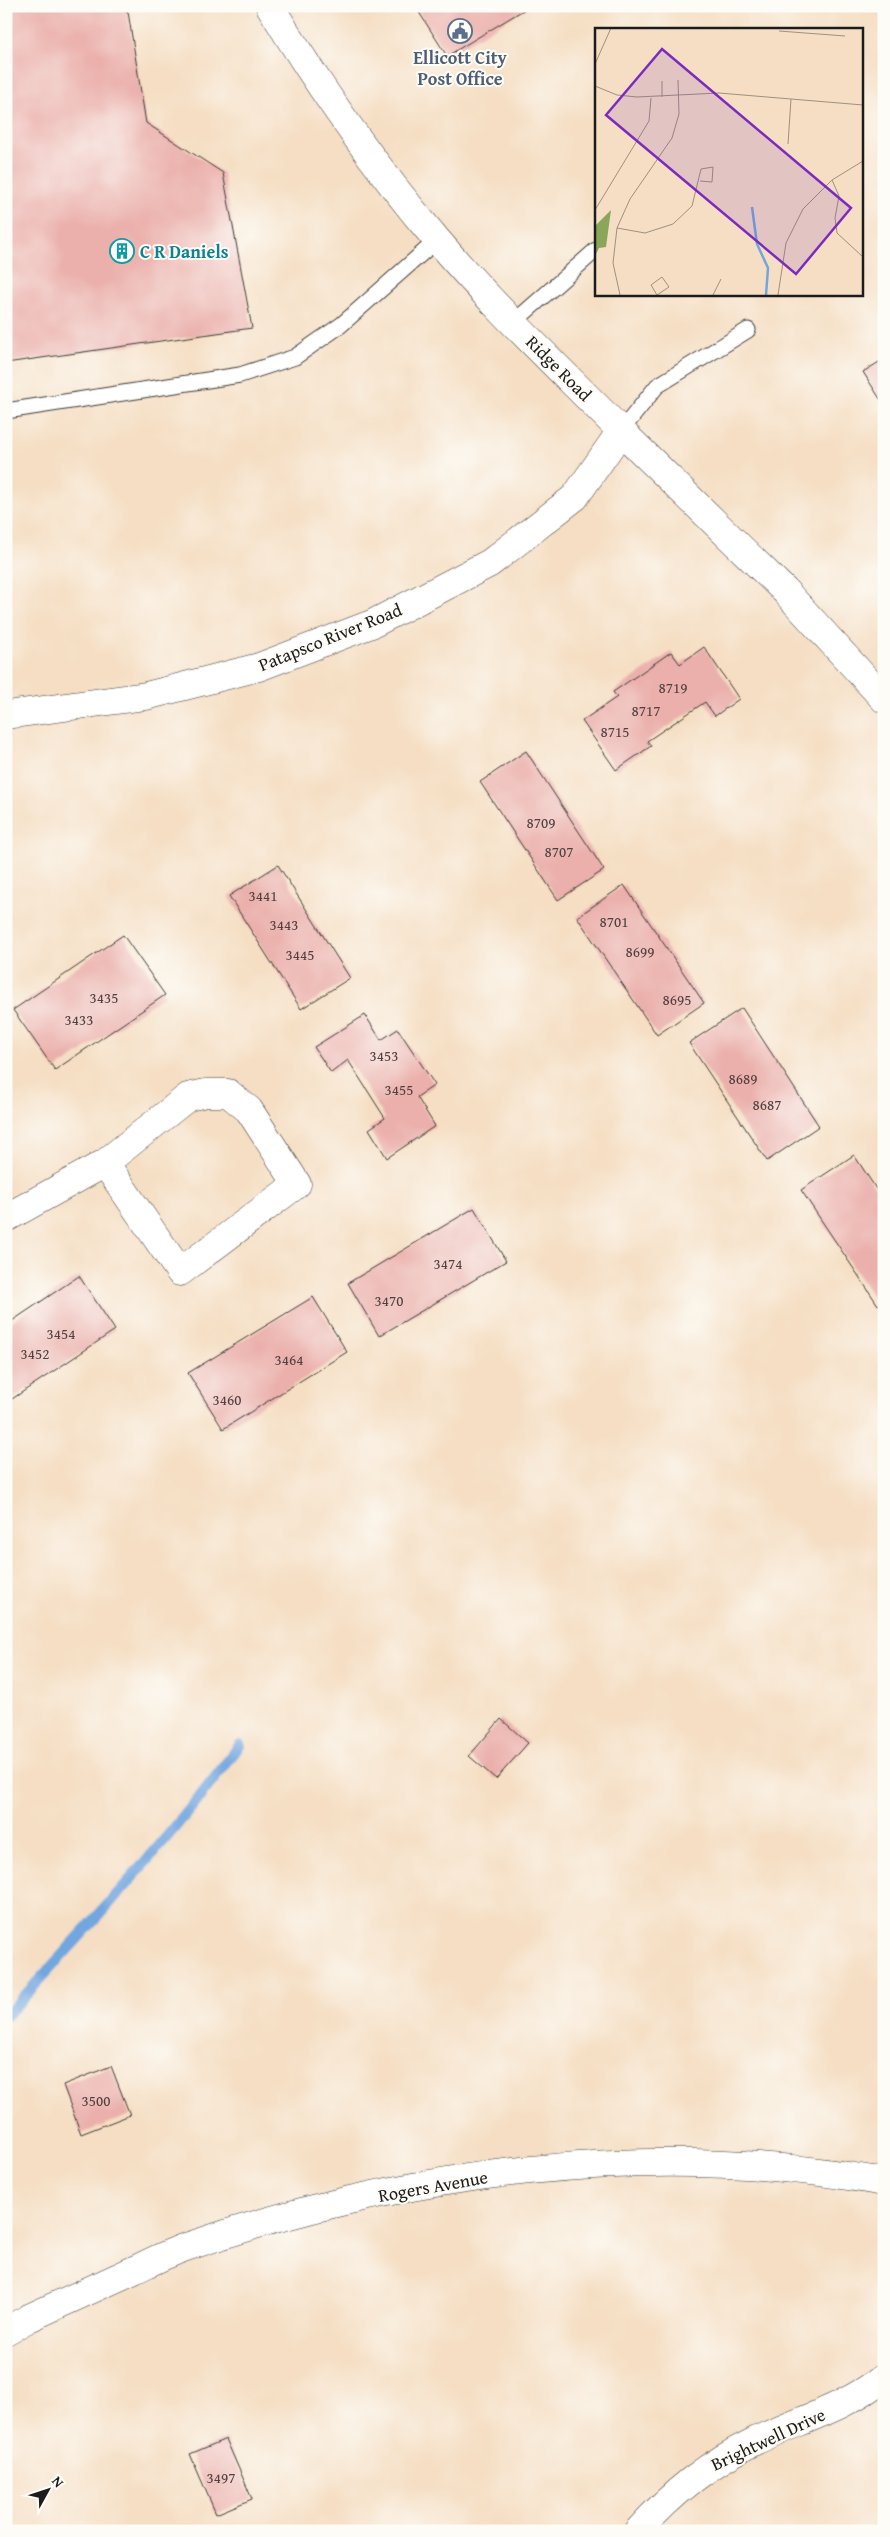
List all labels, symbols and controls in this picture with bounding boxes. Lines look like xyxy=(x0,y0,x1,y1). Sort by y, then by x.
public building icon: Ellicott City Post Office xyxy=(447,18,473,44)
inset map xyxy=(595,28,862,295)
place label: Ellicott City Post Office xyxy=(413,44,508,92)
building icon: C R Daniels xyxy=(109,238,135,264)
place label: C R Daniels xyxy=(140,238,229,265)
street label: Ridge Road xyxy=(520,329,599,408)
street label: Patapsco River Road xyxy=(254,596,406,678)
house number: 8719 xyxy=(659,677,687,698)
house number: 8717 xyxy=(632,700,660,721)
house number: 8715 xyxy=(601,721,629,742)
house number: 8709 xyxy=(527,812,555,833)
house number: 8707 xyxy=(545,841,573,862)
house number: 3441 xyxy=(249,885,277,906)
house number: 8701 xyxy=(600,911,628,932)
house number: 3443 xyxy=(270,914,298,935)
house number: 8699 xyxy=(626,941,654,962)
house number: 3445 xyxy=(286,944,314,965)
house number: 3435 xyxy=(90,987,118,1008)
house number: 8695 xyxy=(663,989,691,1010)
house number: 3433 xyxy=(65,1009,93,1030)
house number: 3453 xyxy=(370,1045,398,1066)
house number: 8689 xyxy=(729,1068,757,1089)
house number: 3455 xyxy=(385,1079,413,1100)
house number: 8687 xyxy=(753,1094,781,1115)
house number: 3474 xyxy=(434,1253,462,1274)
house number: 3470 xyxy=(375,1290,403,1311)
house number: 3454 xyxy=(47,1323,75,1344)
house number: 3452 xyxy=(21,1343,49,1364)
house number: 3464 xyxy=(275,1349,303,1370)
house number: 3460 xyxy=(213,1389,241,1410)
house number: 3500 xyxy=(82,2090,110,2111)
street label: Rogers Avenue xyxy=(376,2163,490,2209)
street label: Brightwell Drive xyxy=(706,2401,830,2477)
north arrow xyxy=(22,2464,72,2514)
house number: 3497 xyxy=(207,2467,235,2488)
text: N xyxy=(47,2472,69,2492)

